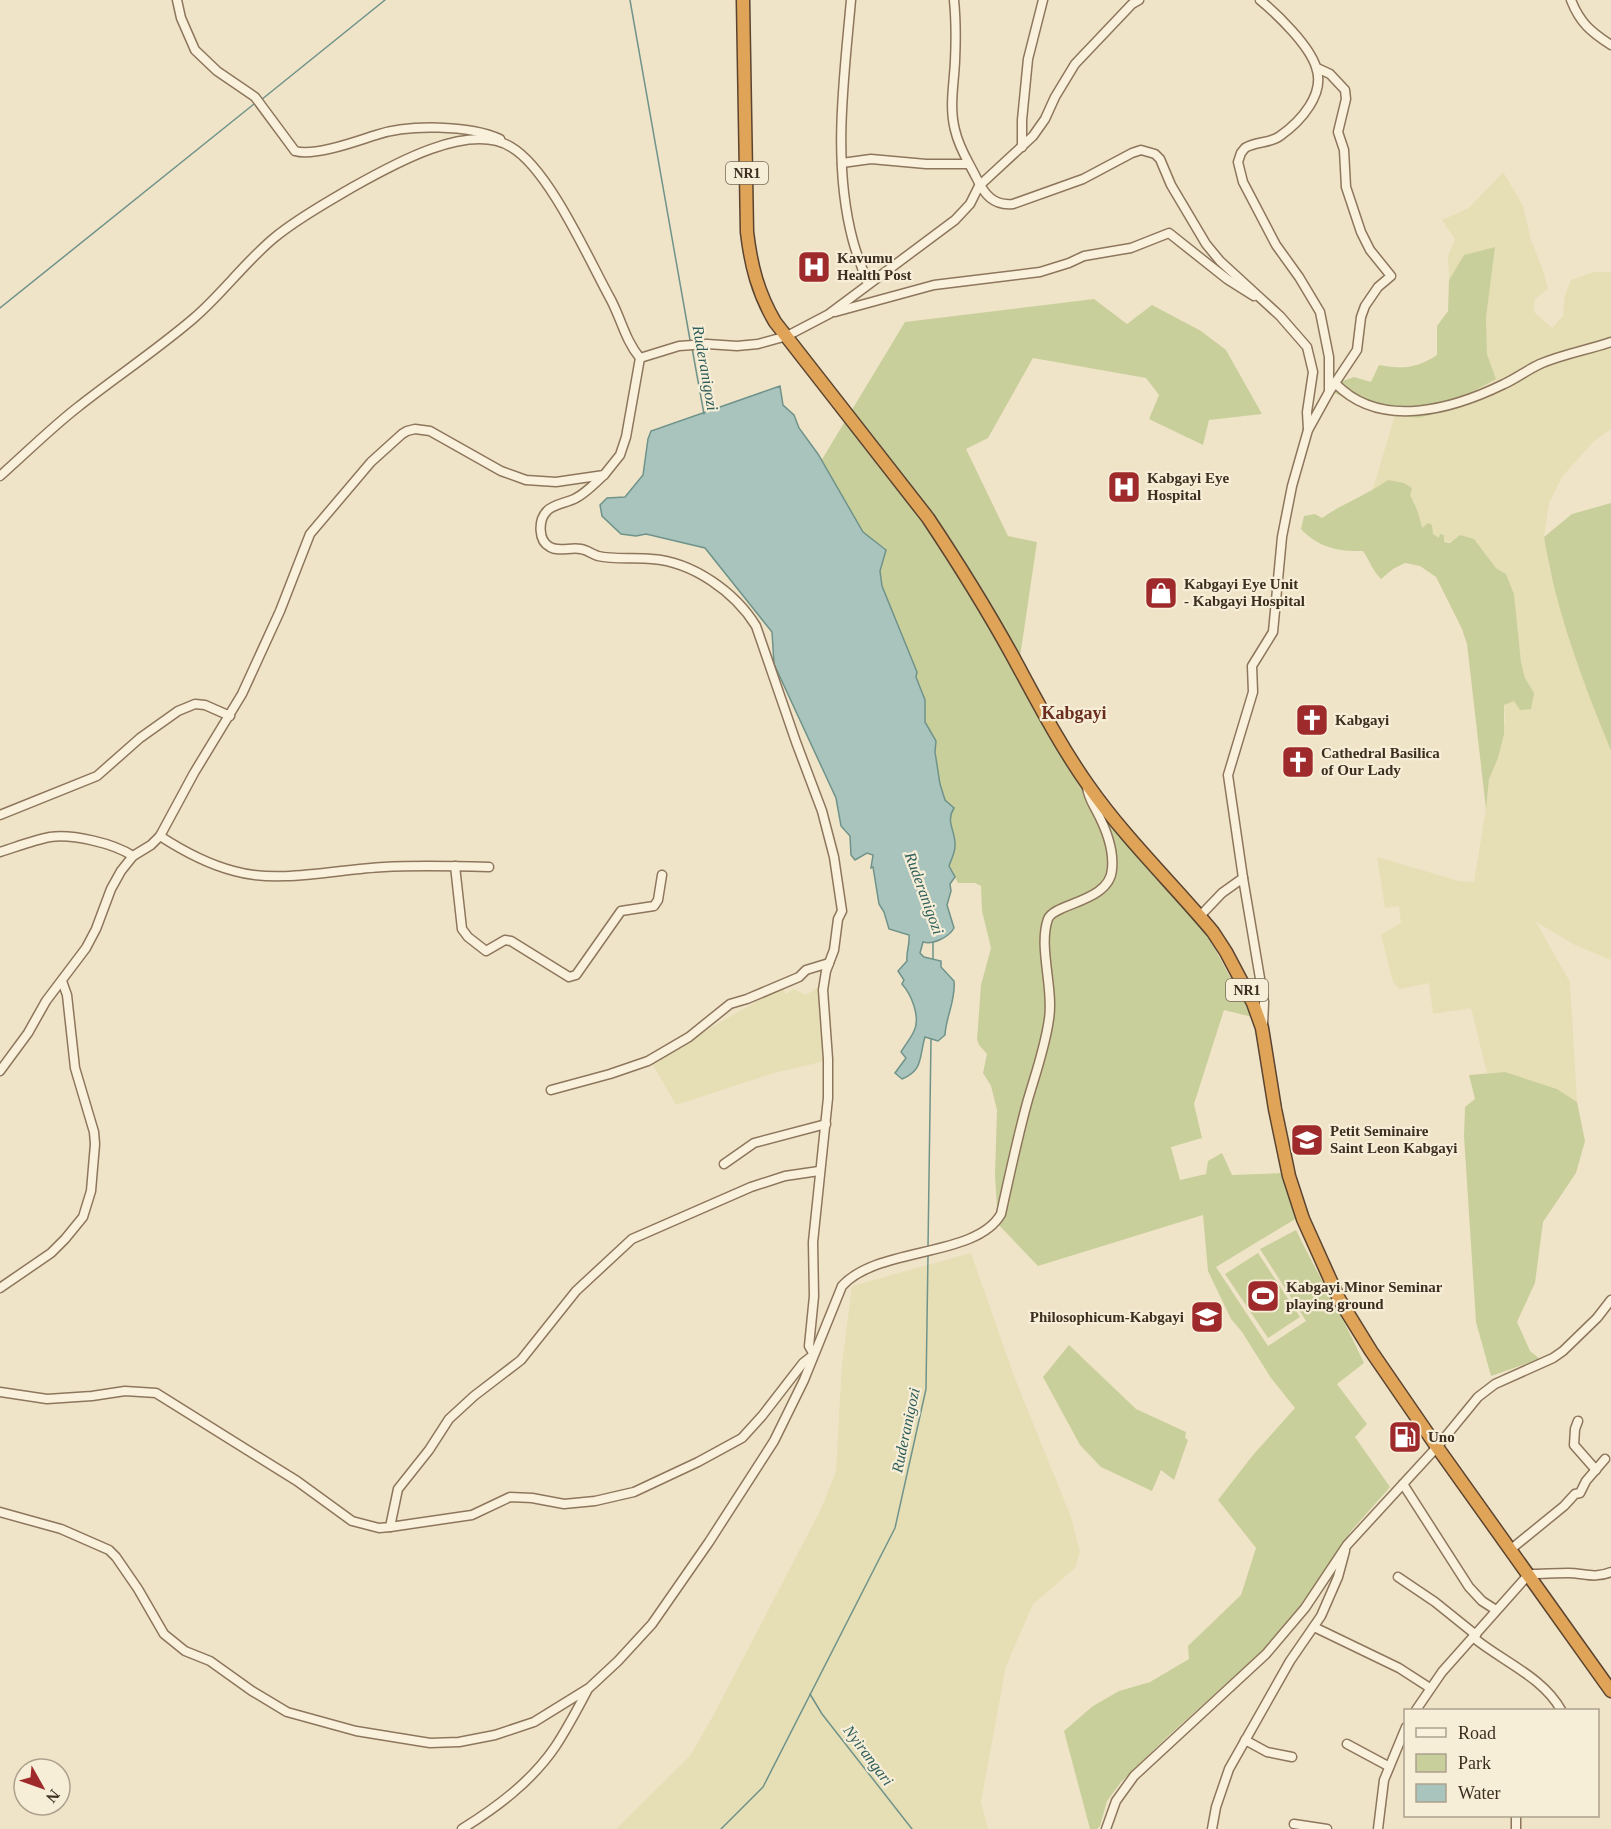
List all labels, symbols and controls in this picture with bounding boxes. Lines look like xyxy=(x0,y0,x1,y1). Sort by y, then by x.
road number: NR1 xyxy=(726,162,768,184)
hospital icon: Kavumu Health Post xyxy=(796,249,832,285)
place label: Kavumu Health Post xyxy=(837,250,912,283)
water label: Ruderanigozi xyxy=(688,323,721,412)
hospital icon: Kabgayi Eye Hospital xyxy=(1106,469,1142,505)
place label: Kabgayi Eye Hospital xyxy=(1147,470,1229,503)
shop icon: Kabgayi Eye Unit - Kabgayi Hospital xyxy=(1143,575,1179,611)
place label: Kabgayi Eye Unit - Kabgayi Hospital xyxy=(1184,576,1305,609)
church icon: Kabgayi xyxy=(1294,702,1330,738)
district label: Kabgayi xyxy=(1041,703,1107,723)
place label: Kabgayi xyxy=(1335,712,1389,728)
church icon: Cathedral Basilica of Our Lady xyxy=(1280,744,1316,780)
place label: Cathedral Basilica of Our Lady xyxy=(1321,745,1440,778)
water label: Ruderanigozi xyxy=(901,849,947,937)
road number: NR1 xyxy=(1226,979,1268,1001)
school or university icon: Petit Seminaire Saint Leon Kabgayi xyxy=(1289,1122,1325,1158)
place label: Petit Seminaire Saint Leon Kabgayi xyxy=(1330,1123,1458,1156)
sports icon: Kabgayi Minor Seminar playing ground xyxy=(1245,1278,1281,1314)
place label: Kabgayi Minor Seminar playing ground xyxy=(1286,1279,1443,1312)
school or university icon: Philosophicum-Kabgayi xyxy=(1189,1299,1225,1335)
place label: Philosophicum-Kabgayi xyxy=(1030,1309,1184,1325)
water label: Ruderanigozi xyxy=(888,1386,924,1475)
fuel station icon: Uno xyxy=(1387,1419,1423,1455)
place label: Uno xyxy=(1428,1429,1455,1445)
legend xyxy=(1404,1709,1599,1817)
water label: Nyirangari xyxy=(839,1721,897,1789)
text: Road xyxy=(1458,1723,1496,1743)
text: Park xyxy=(1458,1753,1491,1773)
north arrow xyxy=(12,1757,72,1817)
text: Water xyxy=(1458,1783,1501,1803)
text: N xyxy=(43,1786,63,1807)

